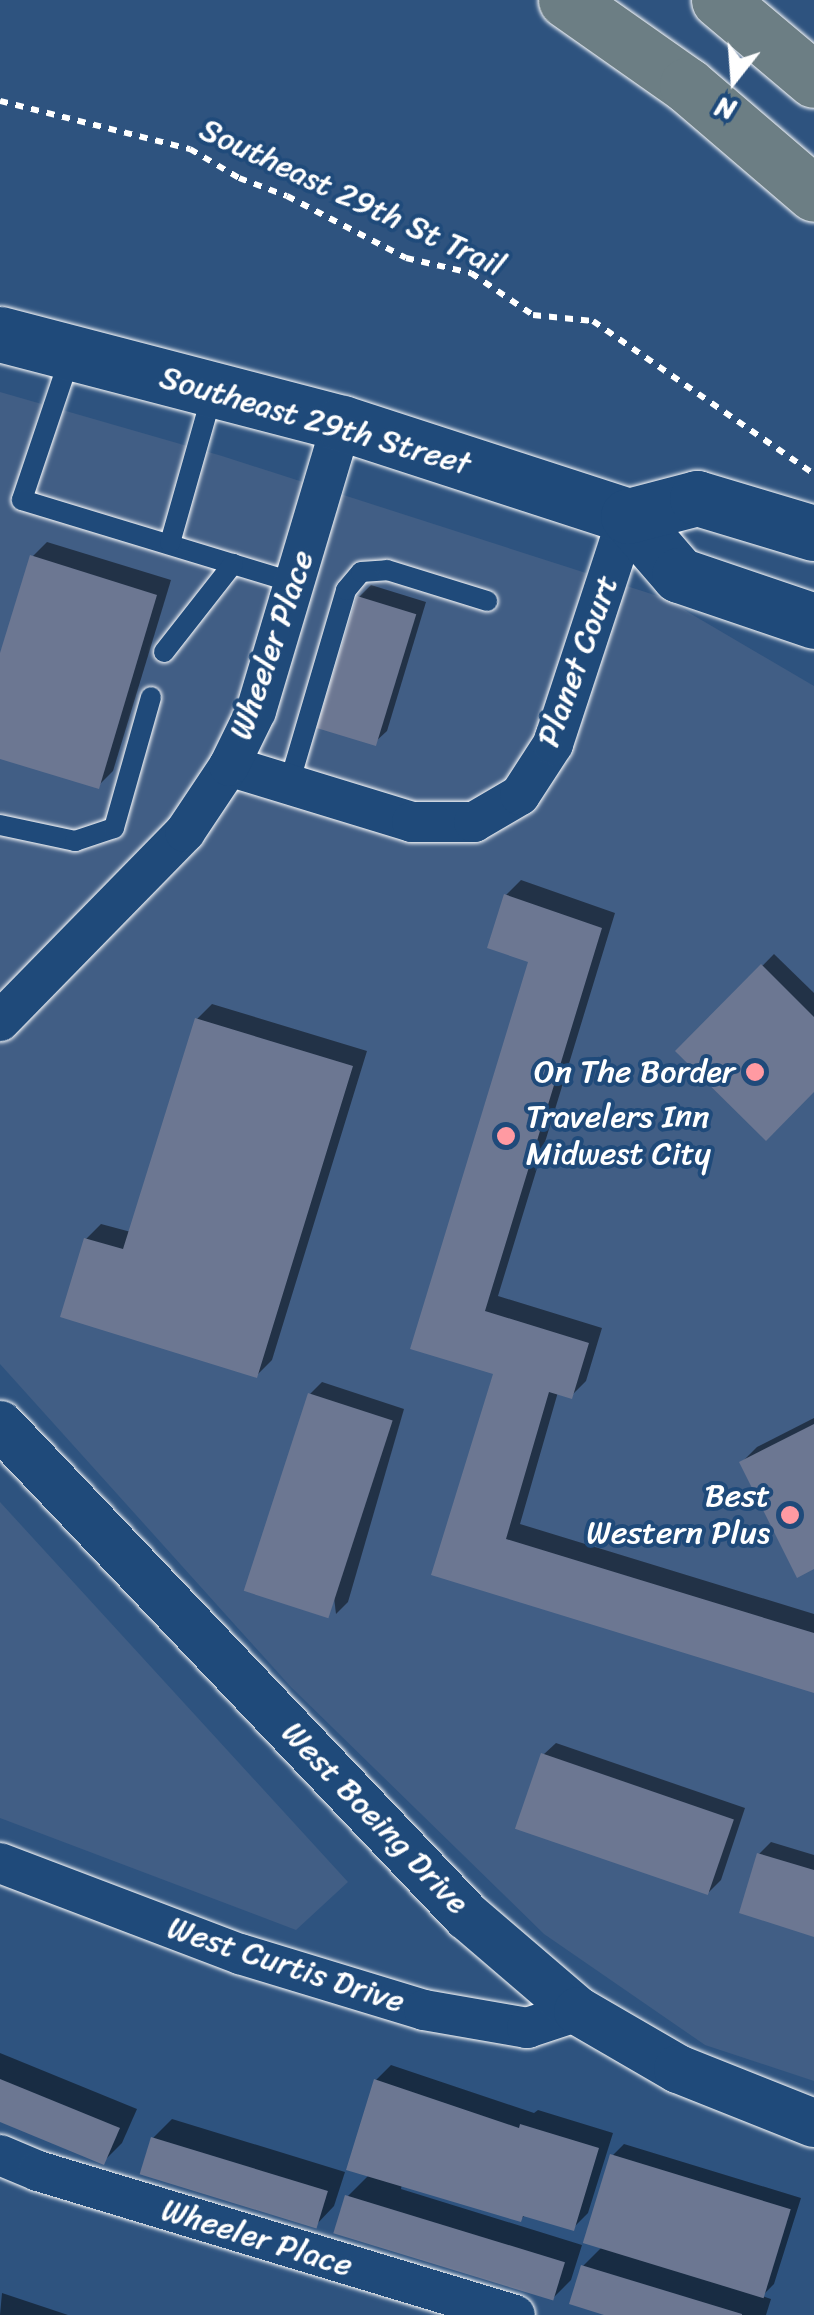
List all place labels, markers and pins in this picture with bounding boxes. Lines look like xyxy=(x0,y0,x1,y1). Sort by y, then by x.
place label: On The Border xyxy=(533,1053,735,1091)
marker: On The Border xyxy=(744,1061,766,1083)
place label: Travelers Inn Midwest City xyxy=(526,1099,711,1174)
marker: Travelers Inn Midwest City xyxy=(495,1125,517,1147)
place label: Best Western Plus xyxy=(585,1478,770,1553)
marker: Best Western Plus xyxy=(779,1504,801,1526)

